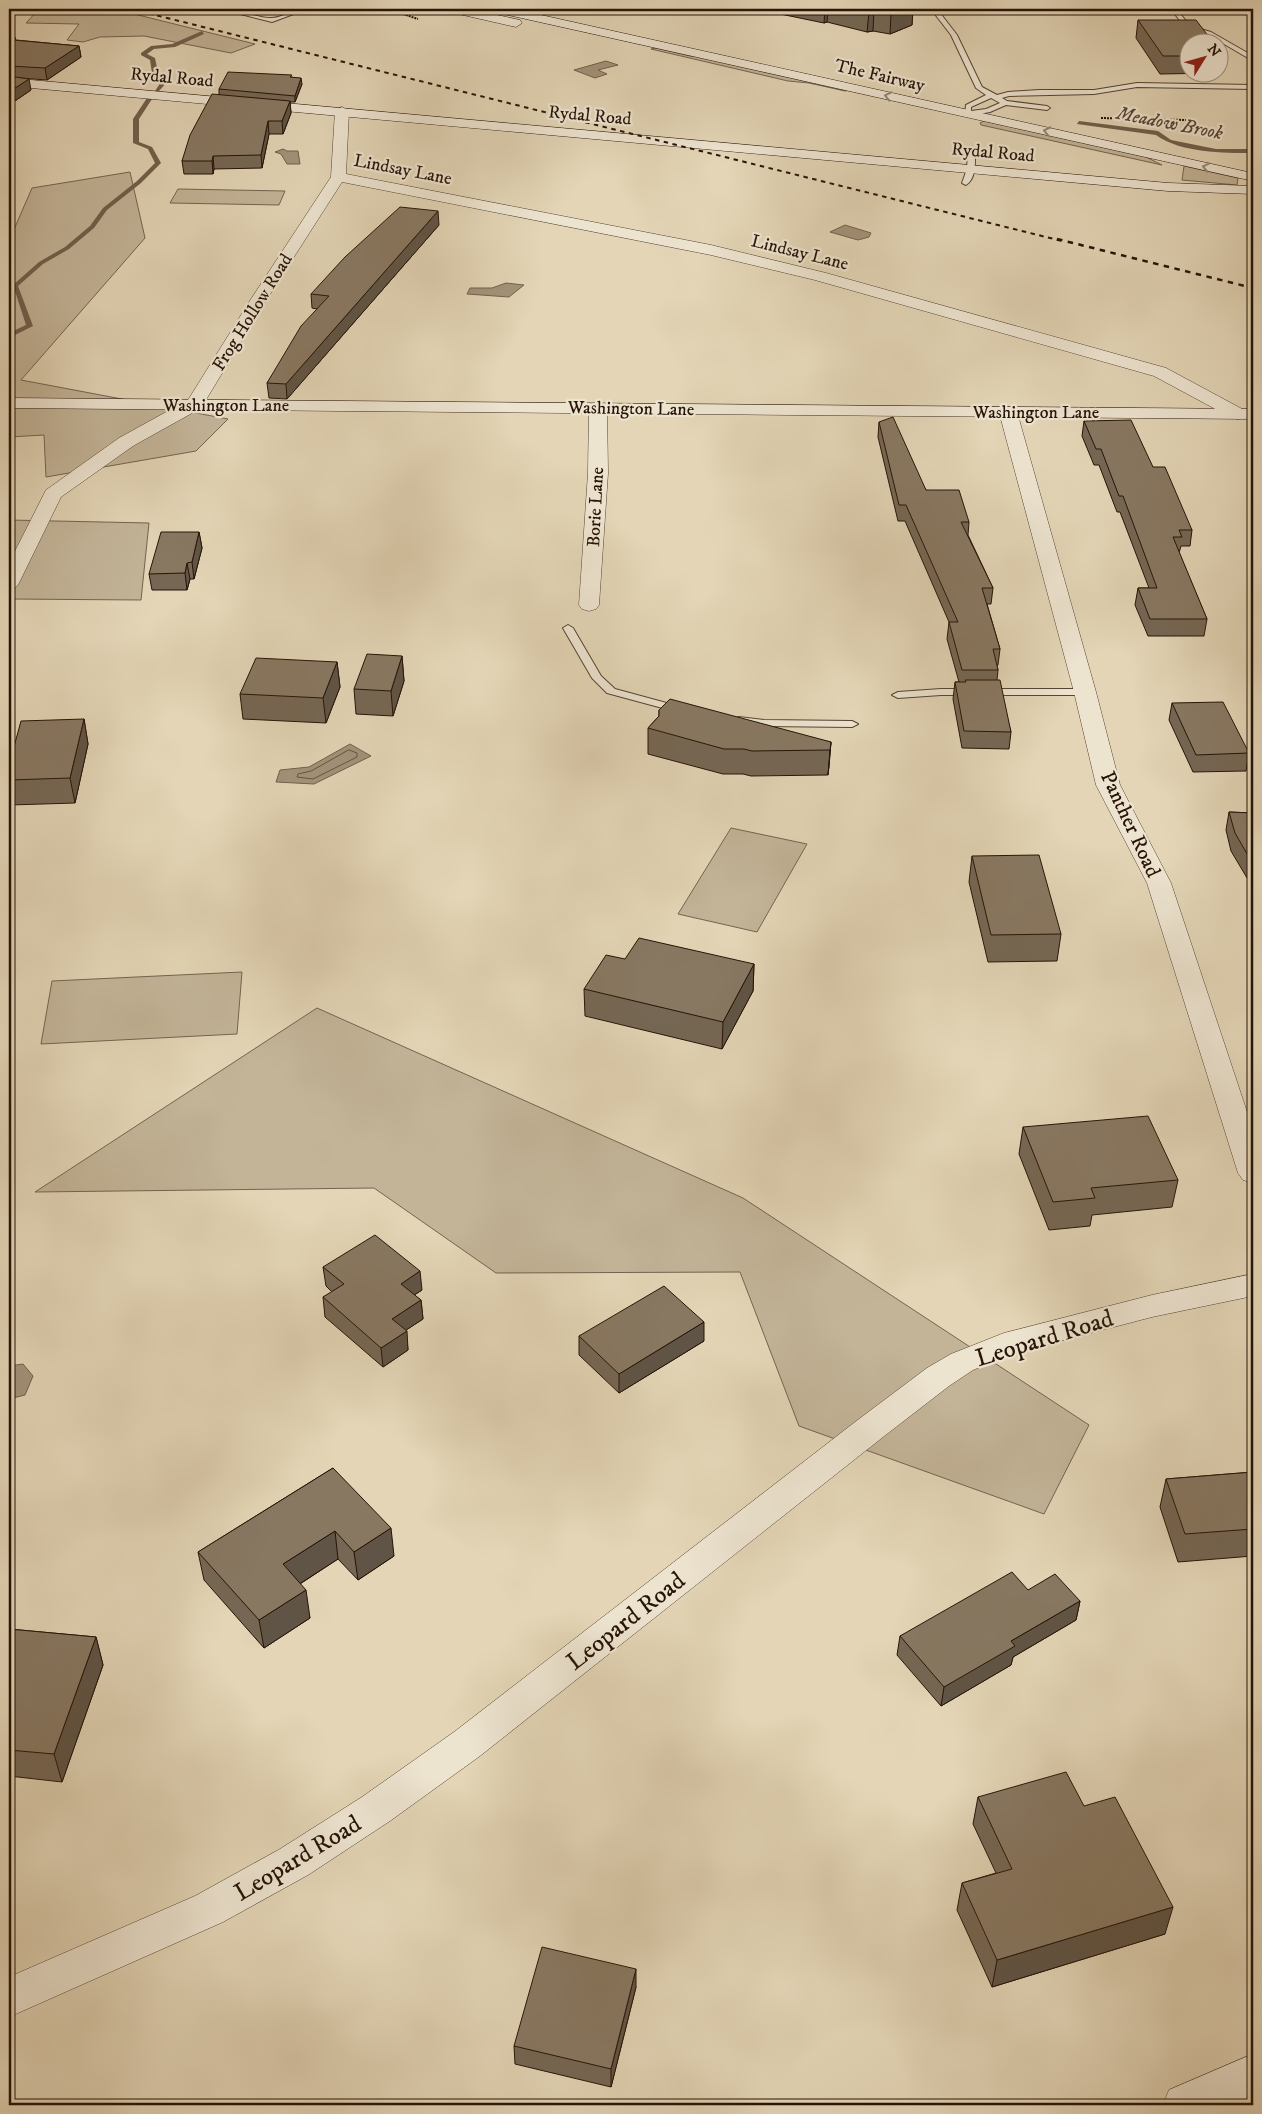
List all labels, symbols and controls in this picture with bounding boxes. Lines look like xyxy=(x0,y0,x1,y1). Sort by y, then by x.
north arrow xyxy=(1180,32,1230,82)
text: N xyxy=(1203,41,1225,61)
street label: The Fairway xyxy=(833,55,927,97)
street label: Rydal Road xyxy=(129,63,214,93)
one-way arrow xyxy=(884,91,893,102)
street label: Rydal Road xyxy=(547,101,632,131)
water label: Meadow Brook xyxy=(1113,102,1225,145)
one-way arrow xyxy=(1043,127,1052,137)
street label: Rydal Road xyxy=(950,138,1035,168)
street label: Lindsay Lane xyxy=(352,150,454,190)
one-way arrow xyxy=(1201,162,1210,173)
street label: Lindsay Lane xyxy=(749,230,851,276)
street label: Frog Hollow Road xyxy=(208,250,298,375)
street label: Washington Lane xyxy=(162,395,289,417)
street label: Washington Lane xyxy=(567,397,694,421)
street label: Washington Lane xyxy=(972,402,1099,424)
street label: Borie Lane xyxy=(583,466,609,548)
street label: Panther Road xyxy=(1094,767,1166,882)
street label: Leopard Road xyxy=(972,1303,1118,1374)
street label: Leopard Road xyxy=(560,1565,692,1677)
street label: Leopard Road xyxy=(229,1808,367,1908)

